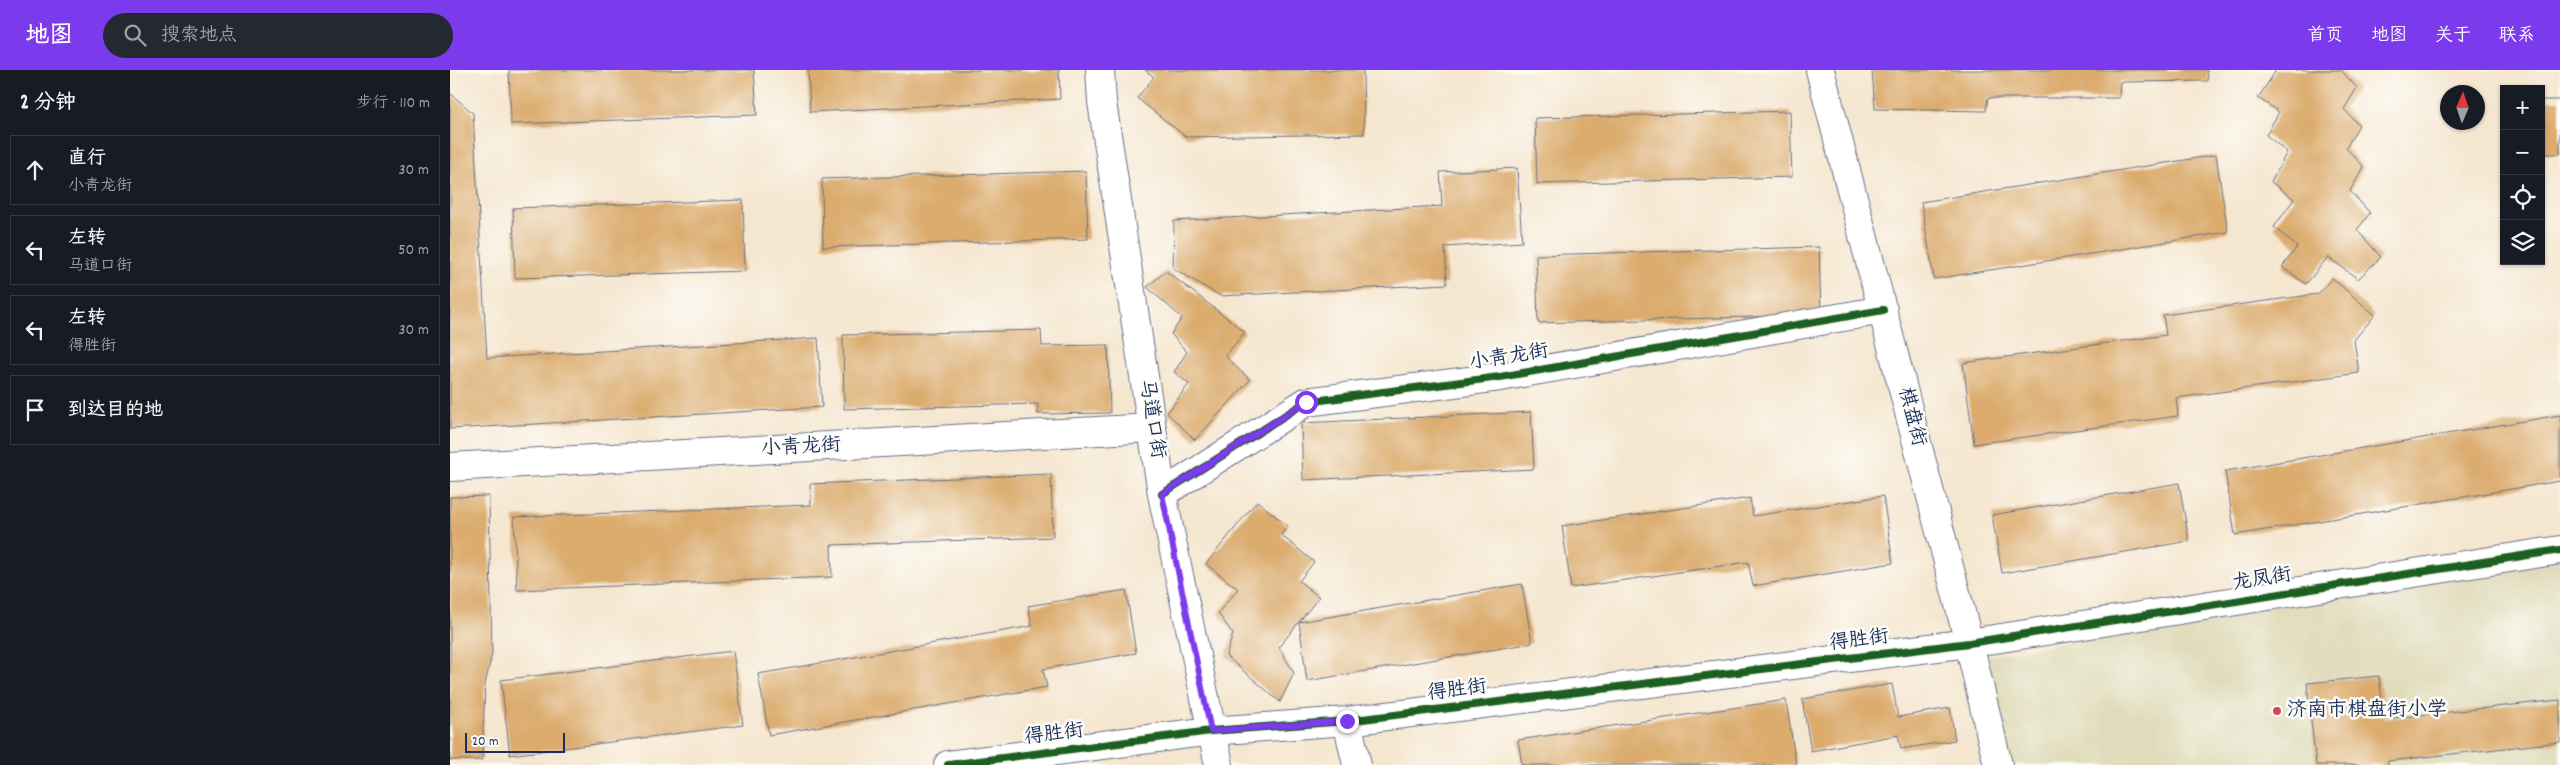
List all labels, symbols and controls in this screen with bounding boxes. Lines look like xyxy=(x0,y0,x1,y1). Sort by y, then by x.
search box xyxy=(103,13,453,58)
text: 地图 xyxy=(25,20,73,54)
icon: search xyxy=(121,21,149,49)
text: 搜索地点 xyxy=(161,23,237,50)
text: 首页 xyxy=(2307,24,2343,49)
text: 地图 xyxy=(2371,24,2407,49)
text: 关于 xyxy=(2435,24,2471,49)
text: 联系 xyxy=(2499,24,2535,49)
north arrow xyxy=(2440,85,2485,130)
map controls xyxy=(2500,85,2545,265)
button: + xyxy=(2500,85,2545,130)
text: 2 分钟 xyxy=(20,89,76,119)
text: 步行 · 110 m xyxy=(357,92,430,115)
button: − xyxy=(2500,130,2545,175)
text: 直行 xyxy=(68,146,106,173)
icon: ahead xyxy=(21,156,49,184)
text: 30 m xyxy=(399,159,429,182)
text: 小青龙街 xyxy=(68,175,132,198)
button: locate xyxy=(2500,175,2545,220)
button: layers xyxy=(2500,220,2545,265)
text: 左转 xyxy=(68,226,106,253)
icon: left xyxy=(21,236,49,264)
text: 50 m xyxy=(398,239,429,262)
text: 马道口街 xyxy=(68,255,132,278)
text: 左转 xyxy=(68,306,106,333)
icon: left xyxy=(21,316,49,344)
text: 30 m xyxy=(399,319,429,342)
text: 得胜街 xyxy=(68,335,116,358)
street label: 小青龙街 xyxy=(1467,338,1551,378)
street label: 马道口街 xyxy=(1131,377,1171,461)
street label: 棋盘街 xyxy=(1890,385,1932,449)
route start xyxy=(1295,391,1318,414)
icon: arrive xyxy=(21,396,49,424)
text: 到达目的地 xyxy=(68,398,163,425)
street label: 小青龙街 xyxy=(760,432,842,464)
street label: 龙凤街 xyxy=(2230,561,2294,599)
street label: 得胜街 xyxy=(1828,623,1890,659)
street label: 得胜街 xyxy=(1426,673,1488,709)
place label: 济南市棋盘街小学 xyxy=(2287,697,2447,725)
marker: 济南市棋盘街小学 xyxy=(2271,705,2283,717)
route end xyxy=(1336,710,1359,733)
street label: 得胜街 xyxy=(1023,717,1085,753)
scale bar xyxy=(465,730,565,753)
text: 20 m xyxy=(472,732,499,752)

